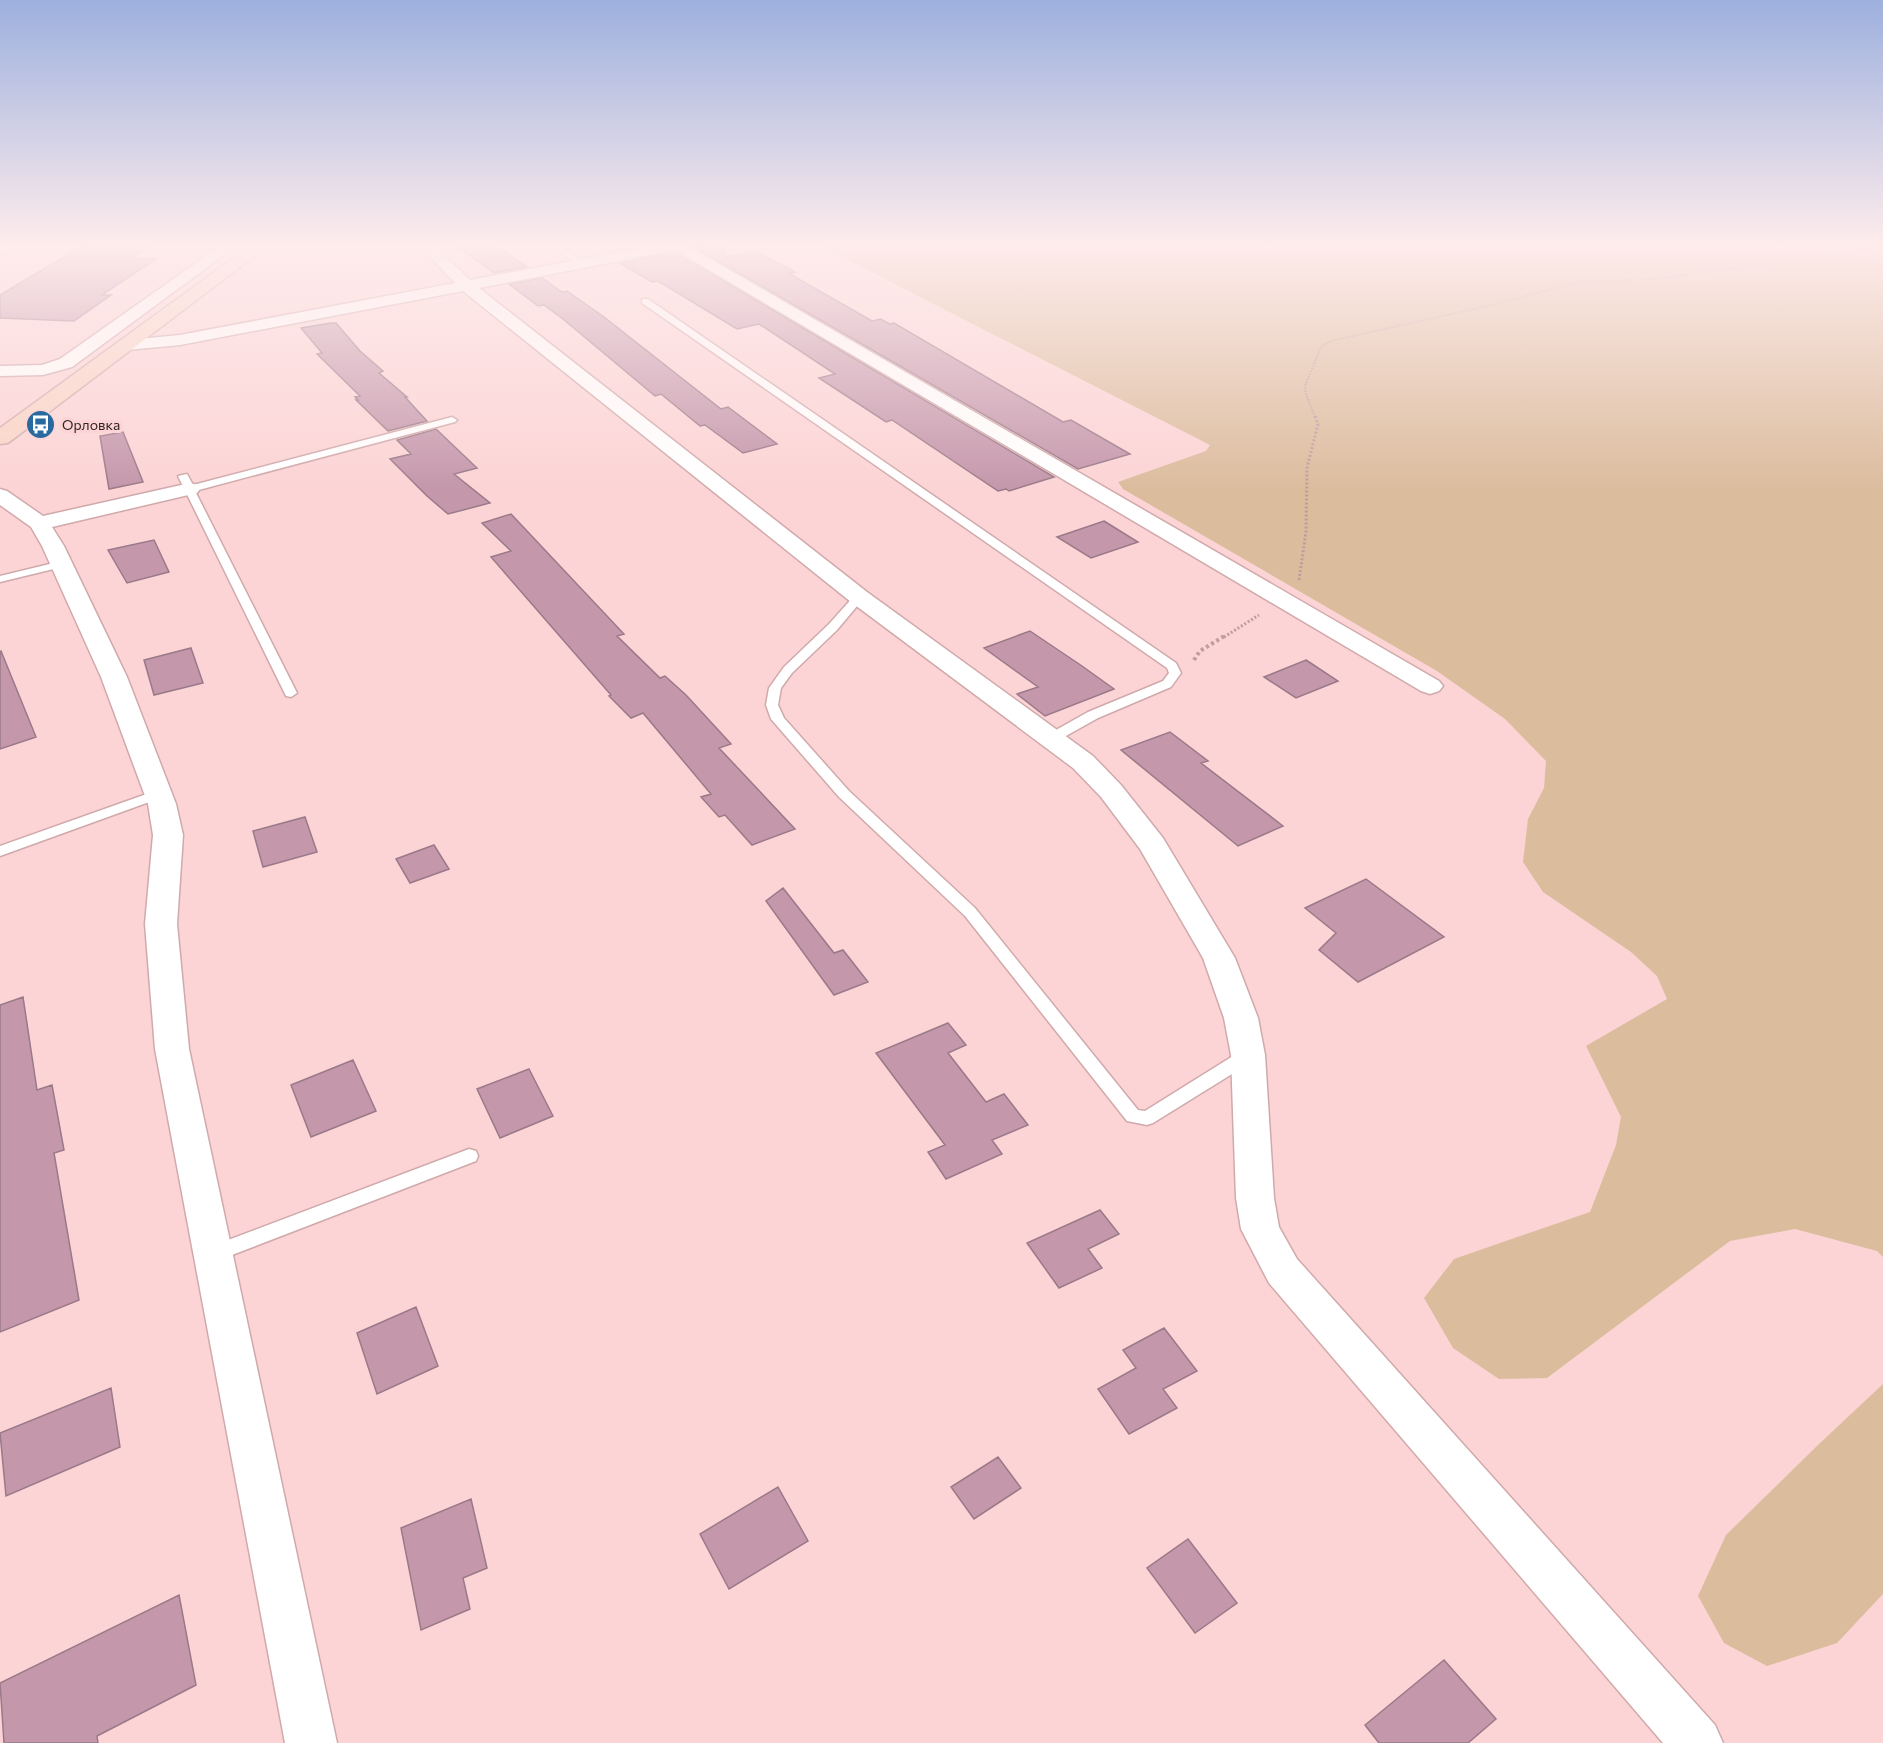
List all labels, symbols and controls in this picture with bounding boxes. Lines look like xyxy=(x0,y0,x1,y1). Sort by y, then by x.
bus stop icon: Орловка xyxy=(25,408,57,440)
place label: Орловка xyxy=(62,416,120,433)

